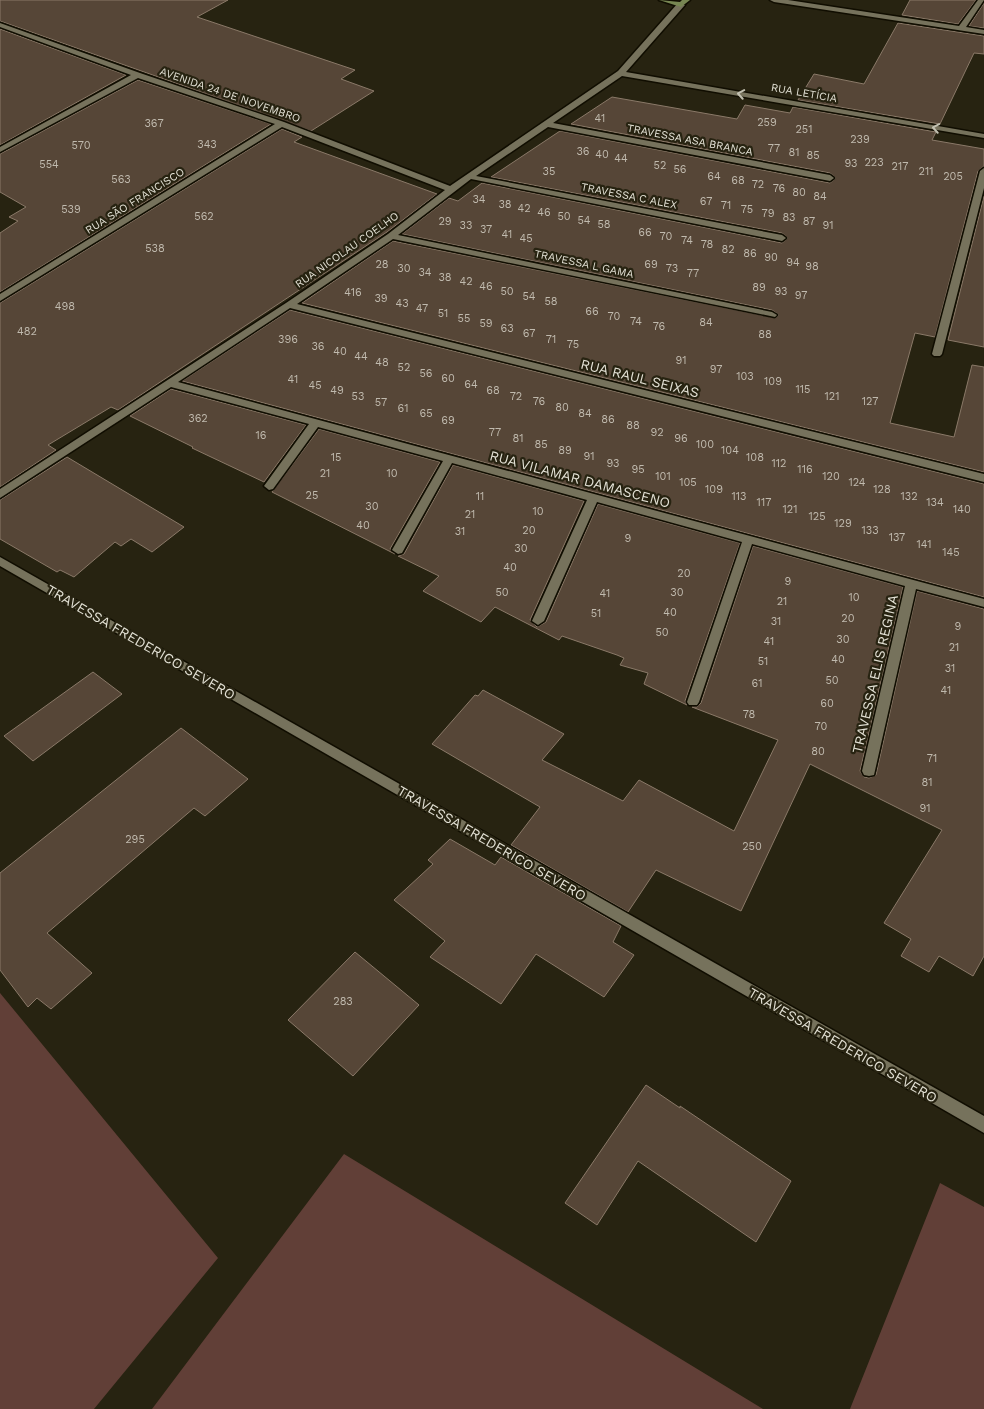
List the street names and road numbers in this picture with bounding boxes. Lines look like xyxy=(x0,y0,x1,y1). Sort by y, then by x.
street label: AVENIDA 24 DE NOVEMBRO xyxy=(158,65,302,125)
street label: RUA LETÍCIA xyxy=(770,80,838,105)
street label: TRAVESSA ASA BRANCA xyxy=(626,121,754,159)
street label: RUA SÃO FRANCISCO xyxy=(83,165,187,237)
street label: TRAVESSA C ALEX xyxy=(580,180,679,212)
street label: RUA NICOLAU COELHO xyxy=(293,209,401,291)
street label: TRAVESSA L GAMA xyxy=(533,247,635,281)
street label: RUA RAUL SEIXAS xyxy=(579,356,701,400)
street label: RUA VILAMAR DAMASCENO xyxy=(488,447,672,511)
street label: TRAVESSA FREDERICO SEVERO xyxy=(44,581,238,703)
street label: TRAVESSA ELIS REGINA xyxy=(849,593,901,755)
street label: TRAVESSA FREDERICO SEVERO xyxy=(395,782,589,904)
street label: TRAVESSA FREDERICO SEVERO xyxy=(746,984,940,1106)

